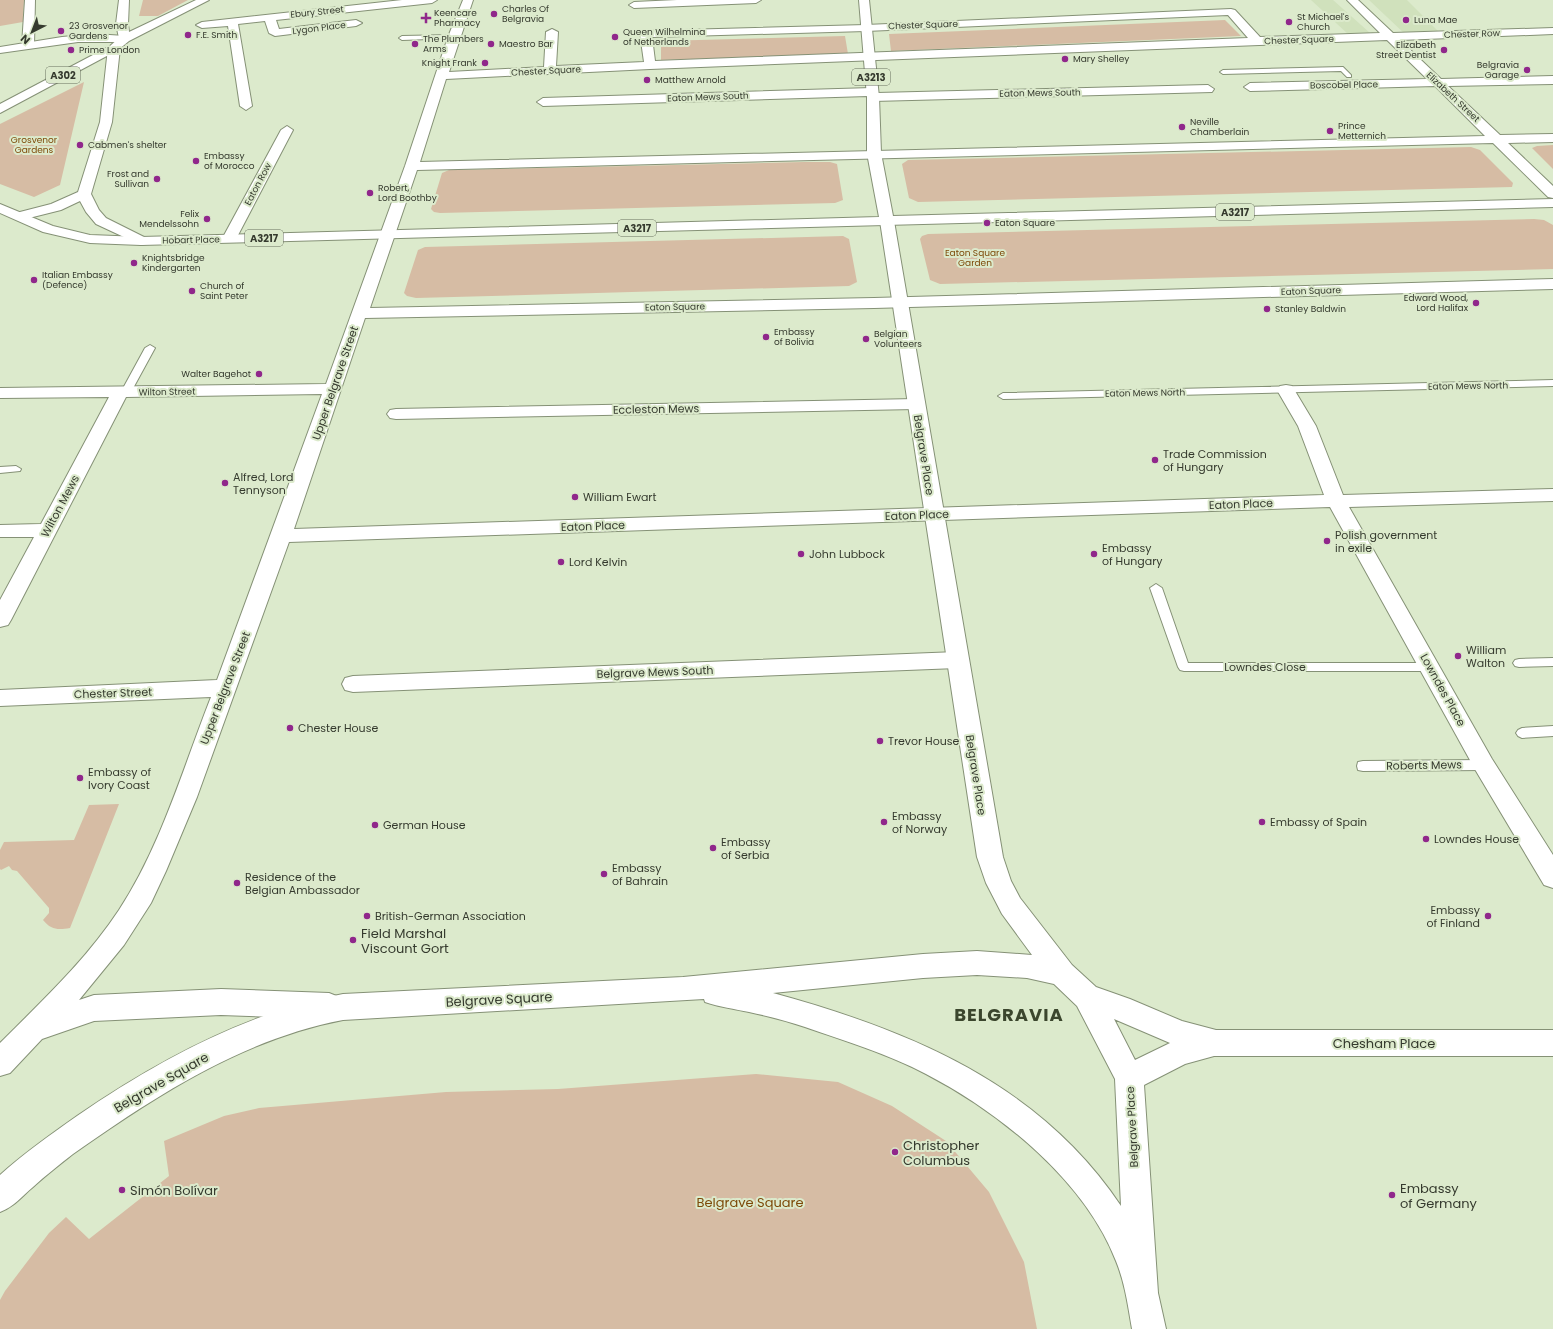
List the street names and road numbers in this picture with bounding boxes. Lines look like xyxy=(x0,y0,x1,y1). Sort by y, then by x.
street label: Ebury Street xyxy=(290,3,344,21)
street label: Chester Square xyxy=(888,18,958,32)
street label: Lygon Place xyxy=(292,19,347,37)
street label: Chester Row xyxy=(1444,27,1501,41)
street label: Chester Square xyxy=(1264,33,1334,47)
street label: Chester Square xyxy=(511,63,582,79)
road number: A302 xyxy=(46,67,80,83)
road number: A3213 xyxy=(852,69,890,85)
street label: Elizabeth Street xyxy=(1424,69,1482,125)
street label: Boscobel Place xyxy=(1310,78,1379,92)
street label: Eaton Mews South xyxy=(999,86,1081,100)
street label: Eaton Mews South xyxy=(667,90,749,104)
street label: Eaton Row xyxy=(242,160,275,207)
road number: A3217 xyxy=(1216,204,1254,220)
road number: A3217 xyxy=(618,220,656,236)
road number: A3217 xyxy=(245,230,283,246)
street label: Hobart Place xyxy=(162,233,220,247)
street label: Eaton Square xyxy=(1281,284,1342,298)
street label: Eaton Square xyxy=(645,300,706,314)
street label: Upper Belgrave Street xyxy=(308,324,362,442)
street label: Eaton Mews North xyxy=(1428,379,1508,393)
street label: Wilton Street xyxy=(139,386,195,398)
street label: Eaton Mews North xyxy=(1105,386,1185,400)
street label: Eccleston Mews xyxy=(613,400,700,418)
street label: Belgrave Place xyxy=(910,414,938,497)
street label: Wilton Mews xyxy=(37,472,83,540)
street label: Eaton Place xyxy=(1209,495,1273,513)
street label: Eaton Place xyxy=(885,506,949,524)
street label: Eaton Place xyxy=(561,517,625,535)
street label: Upper Belgrave Street xyxy=(196,629,254,747)
street label: Lowndes Place xyxy=(1416,651,1470,729)
street label: Lowndes Close xyxy=(1224,659,1306,675)
street label: Belgrave Mews South xyxy=(596,662,714,682)
street label: Chester Street xyxy=(74,684,152,702)
street label: Belgrave Place xyxy=(962,734,990,817)
street label: Roberts Mews xyxy=(1386,756,1462,774)
street label: Belgrave Square xyxy=(445,987,553,1012)
street label: Chesham Place xyxy=(1333,1034,1435,1053)
street label: Belgrave Square xyxy=(110,1047,212,1117)
street label: Belgrave Place xyxy=(1122,1086,1142,1168)

